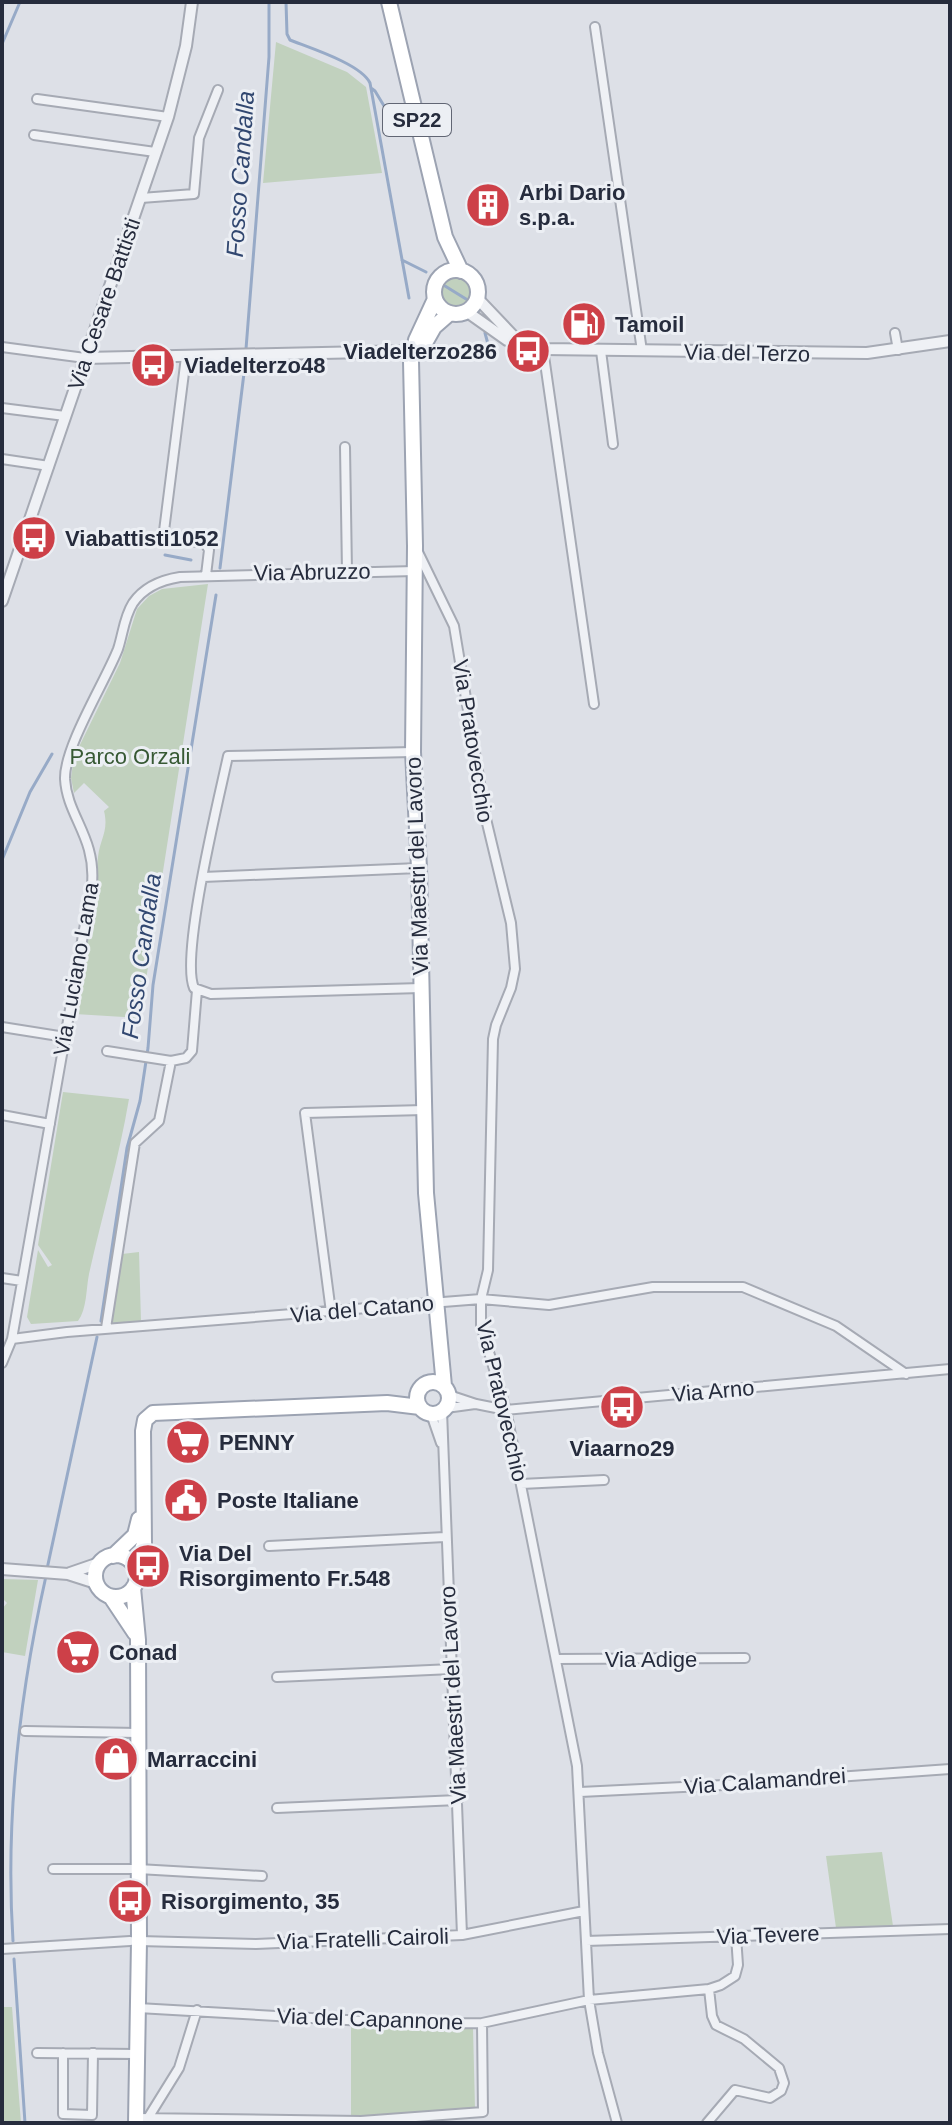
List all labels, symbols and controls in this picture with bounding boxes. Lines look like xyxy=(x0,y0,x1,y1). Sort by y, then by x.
water label: Fosso Candalla xyxy=(221,90,259,258)
road number: SP22 xyxy=(383,104,451,136)
place label: Arbi Dario s.p.a. xyxy=(519,180,625,230)
building icon: Arbi Dario s.p.a. xyxy=(464,181,512,229)
street label: Via Cesare Battisti xyxy=(63,215,145,393)
fuel station icon: Tamoil xyxy=(560,300,608,348)
place label: Tamoil xyxy=(615,312,684,337)
bus stop icon: Viadelterzo286 xyxy=(504,327,552,375)
place label: Viadelterzo286 xyxy=(343,339,497,364)
street label: Via del Terzo xyxy=(684,339,810,367)
bus stop icon: Viadelterzo48 xyxy=(129,341,177,389)
place label: Viadelterzo48 xyxy=(184,353,325,378)
bus stop icon: Viabattisti1052 xyxy=(10,514,58,562)
place label: Viabattisti1052 xyxy=(65,526,219,551)
street label: Via Abruzzo xyxy=(253,558,371,586)
street label: Via Pratovecchio xyxy=(448,658,498,824)
park label: Parco Orzali xyxy=(69,744,191,769)
street label: Via Maestri del Lavoro xyxy=(401,756,433,976)
water label: Fosso Candalla xyxy=(116,872,166,1040)
street label: Via Luciano Lama xyxy=(48,880,104,1058)
street label: Via del Catano xyxy=(289,1290,435,1328)
street label: Via Pratovecchio xyxy=(471,1318,533,1484)
street label: Via Arno xyxy=(671,1375,755,1407)
bus stop icon: Viaarno29 xyxy=(598,1383,646,1431)
supermarket icon: PENNY xyxy=(164,1418,212,1466)
place label: PENNY xyxy=(219,1430,295,1455)
place label: Viaarno29 xyxy=(570,1436,674,1461)
public building icon: Poste Italiane xyxy=(162,1476,210,1524)
place label: Poste Italiane xyxy=(217,1488,359,1513)
place label: Via Del Risorgimento Fr.548 xyxy=(179,1541,391,1591)
bus stop icon: Via Del Risorgimento Fr.548 xyxy=(124,1542,172,1590)
street label: Via Maestri del Lavoro xyxy=(435,1585,471,1805)
supermarket icon: Conad xyxy=(54,1628,102,1676)
place label: Conad xyxy=(109,1640,177,1665)
street label: Via Adige xyxy=(605,1647,697,1672)
shop icon: Marraccini xyxy=(92,1735,140,1783)
place label: Marraccini xyxy=(147,1747,257,1772)
street label: Via Calamandrei xyxy=(683,1763,847,1799)
bus stop icon: Risorgimento, 35 xyxy=(106,1877,154,1925)
place label: Risorgimento, 35 xyxy=(161,1889,339,1914)
street label: Via Tevere xyxy=(716,1921,820,1949)
street label: Via Fratelli Cairoli xyxy=(277,1924,449,1954)
street label: Via del Capannone xyxy=(276,2003,464,2035)

